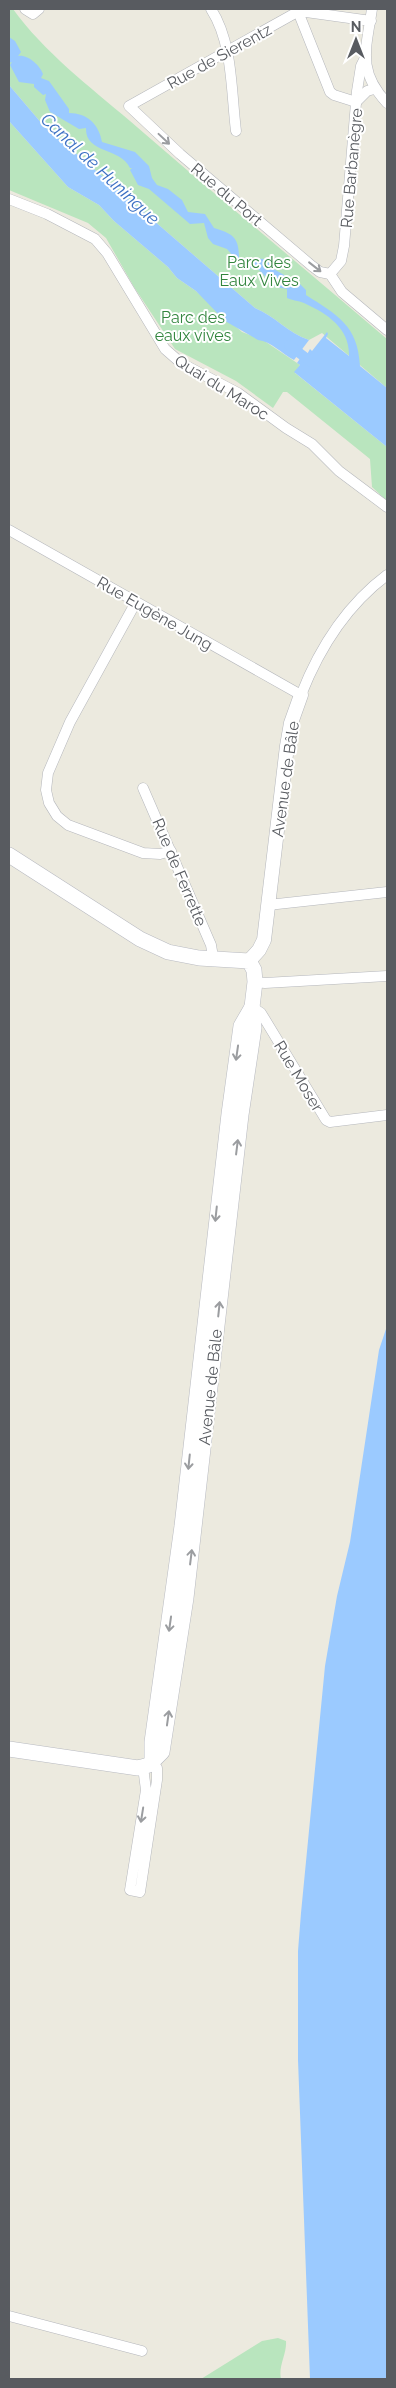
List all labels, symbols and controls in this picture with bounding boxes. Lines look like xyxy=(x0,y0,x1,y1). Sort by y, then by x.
north arrow xyxy=(331,15,381,65)
text: N xyxy=(351,19,361,35)
street label: Rue de Sierentz xyxy=(164,20,275,93)
street label: Rue Barbanègre xyxy=(337,107,366,229)
water label: Canal de Huningue xyxy=(37,108,164,229)
one-way arrow xyxy=(158,133,171,145)
street label: Rue du Port xyxy=(187,159,267,230)
park label: Parc des Eaux Vives xyxy=(219,253,299,290)
one-way arrow xyxy=(308,262,322,272)
park label: Parc des eaux vives xyxy=(155,308,232,345)
street label: Quai du Maroc xyxy=(171,351,273,424)
street label: Rue Eugène Jung xyxy=(94,573,216,654)
street label: Avenue de Bâle xyxy=(268,720,303,838)
street label: Rue de Ferrette xyxy=(148,815,211,929)
street label: Rue Moser xyxy=(270,1037,327,1116)
one-way arrow xyxy=(232,1044,242,1060)
one-way arrow xyxy=(232,1140,242,1156)
one-way arrow xyxy=(211,1205,221,1221)
one-way arrow xyxy=(214,1301,224,1317)
street label: Avenue de Bâle xyxy=(195,1328,226,1446)
one-way arrow xyxy=(184,1454,194,1470)
one-way arrow xyxy=(186,1550,196,1566)
one-way arrow xyxy=(164,1615,174,1631)
one-way arrow xyxy=(163,1711,173,1727)
one-way arrow xyxy=(136,1807,146,1823)

